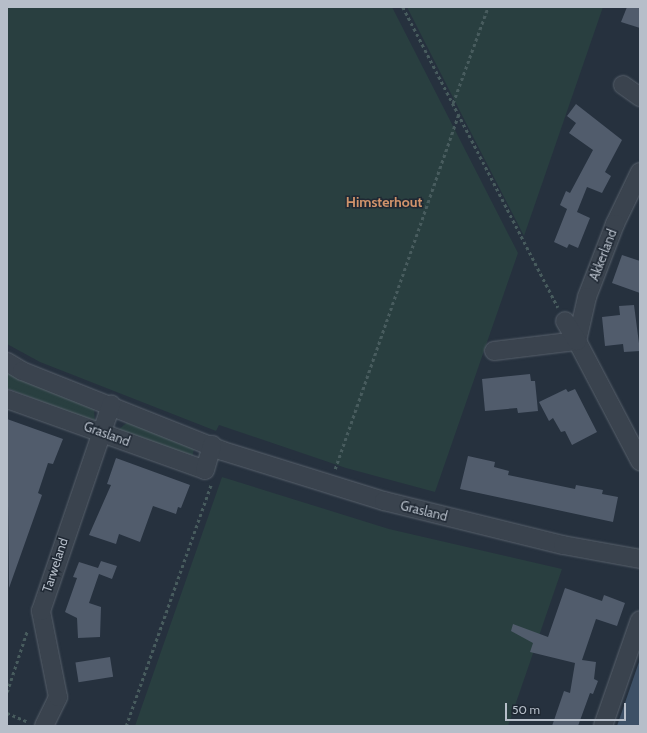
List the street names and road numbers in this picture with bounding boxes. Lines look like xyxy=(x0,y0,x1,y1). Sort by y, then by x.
street label: Akkerland xyxy=(586,227,620,283)
street label: Grasland xyxy=(82,418,132,450)
street label: Grasland xyxy=(399,498,449,524)
street label: Tarweland xyxy=(39,536,71,594)

